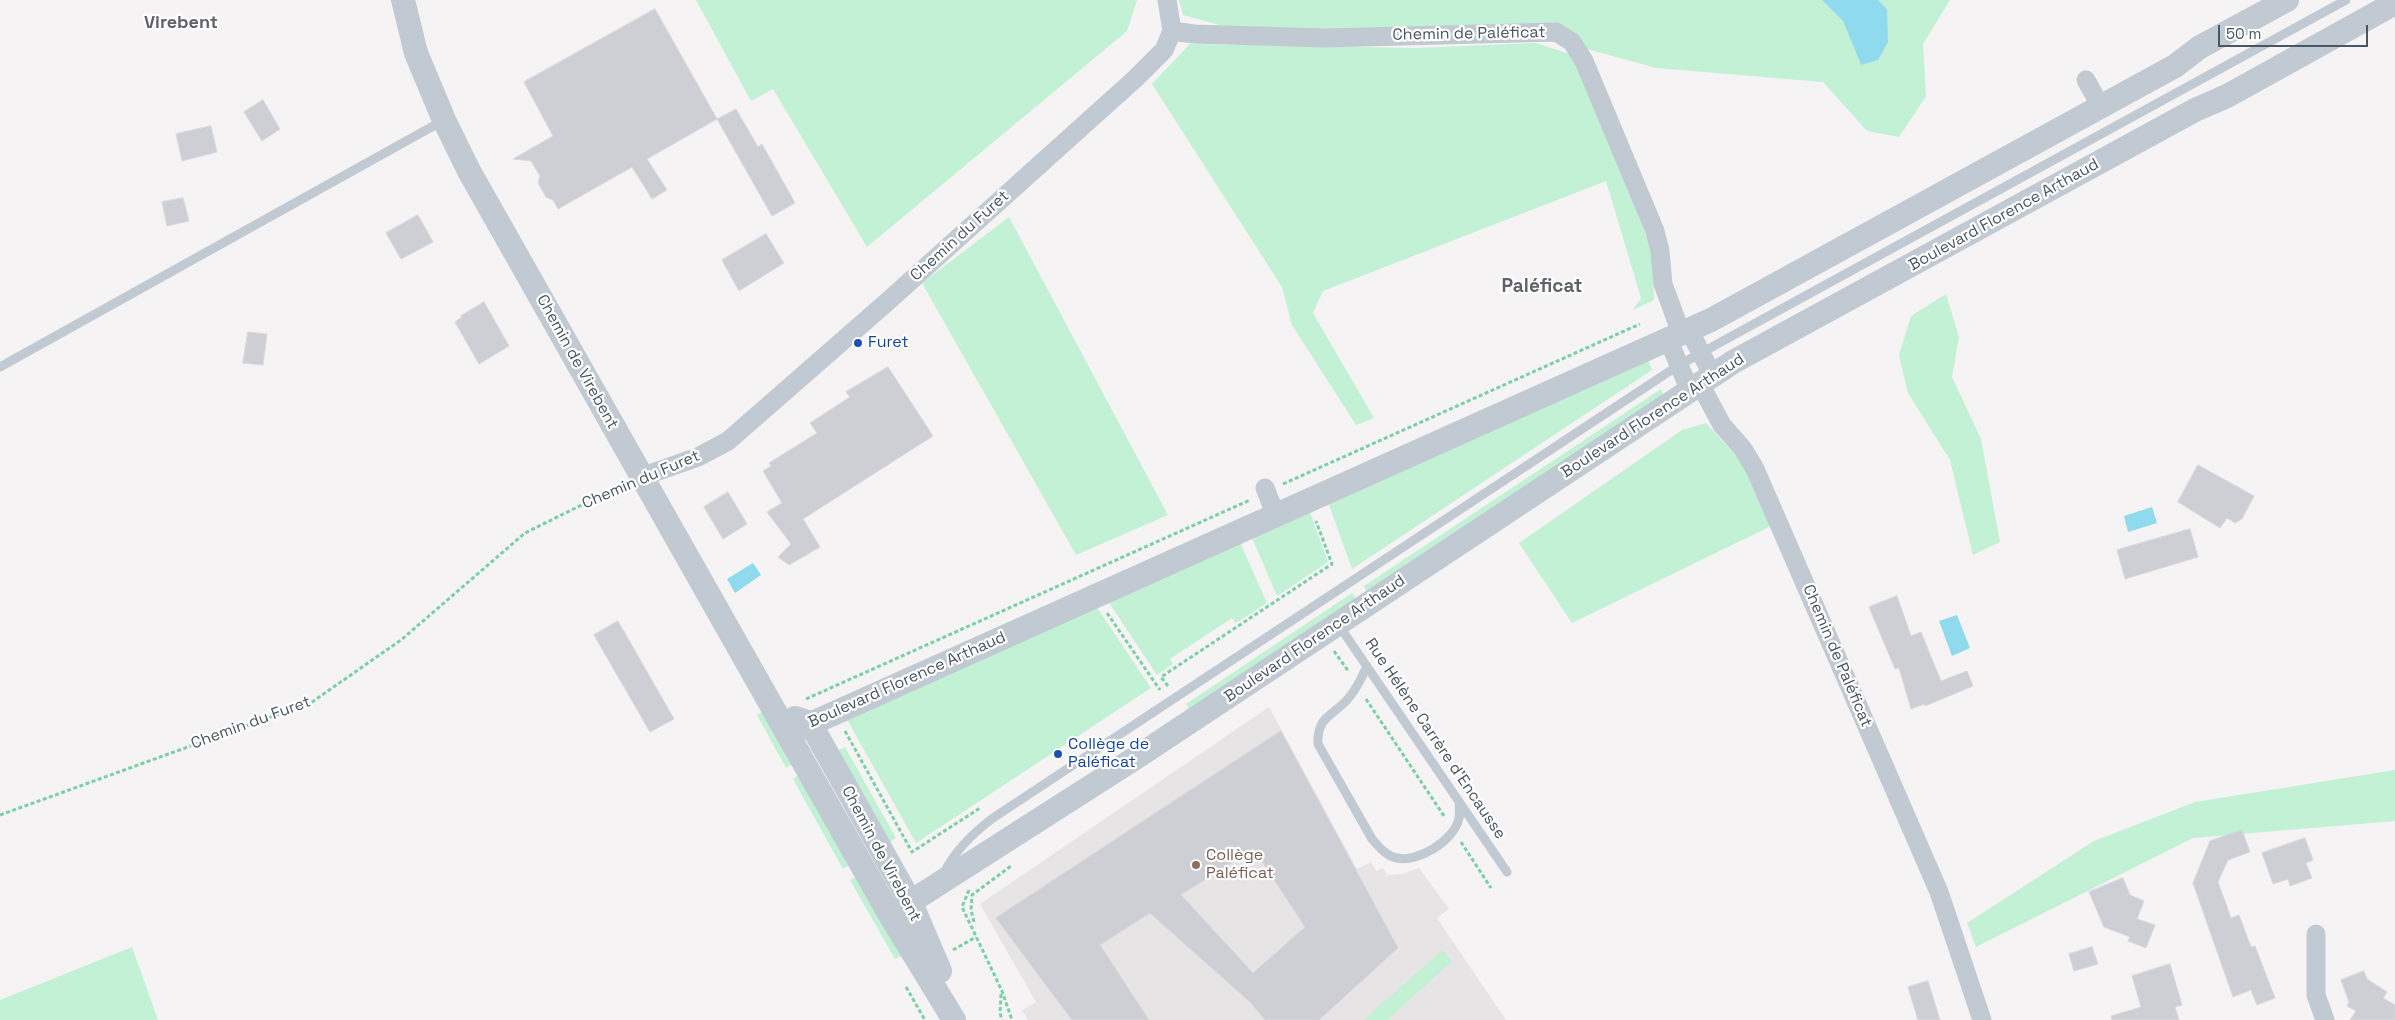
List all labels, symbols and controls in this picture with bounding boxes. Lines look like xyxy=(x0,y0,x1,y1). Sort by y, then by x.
district label: Virebent xyxy=(144,12,218,34)
scale bar xyxy=(2220,15,2370,47)
street label: Chemin de Paléficat xyxy=(1392,23,1546,45)
text: 50 m xyxy=(2226,24,2261,43)
street label: Boulevard Florence Arthaud xyxy=(1906,155,2102,275)
street label: Chemin du Furet xyxy=(907,187,1013,285)
district label: Paléficat xyxy=(1502,276,1582,298)
street label: Chemin de Virebent xyxy=(532,291,622,433)
place label: Furet xyxy=(868,333,909,353)
marker: Furet xyxy=(852,337,864,349)
street label: Boulevard Florence Arthaud xyxy=(1558,350,1748,482)
street label: Chemin du Furet xyxy=(579,447,703,513)
street label: Boulevard Florence Arthaud xyxy=(1221,571,1409,707)
street label: Chemin de Paléficat xyxy=(1798,582,1876,730)
street label: Boulevard Florence Arthaud xyxy=(805,628,1009,732)
street label: Rue Hélène Carrère d'Encausse xyxy=(1360,635,1510,843)
street label: Chemin du Furet xyxy=(188,692,314,754)
place label: Collège de Paléficat xyxy=(1068,735,1149,773)
marker: Collège de Paléficat xyxy=(1052,748,1064,760)
street label: Chemin de Virebent xyxy=(837,783,925,925)
place label: Collège Paléficat xyxy=(1206,846,1274,884)
marker: Collège Paléficat xyxy=(1190,859,1202,871)

